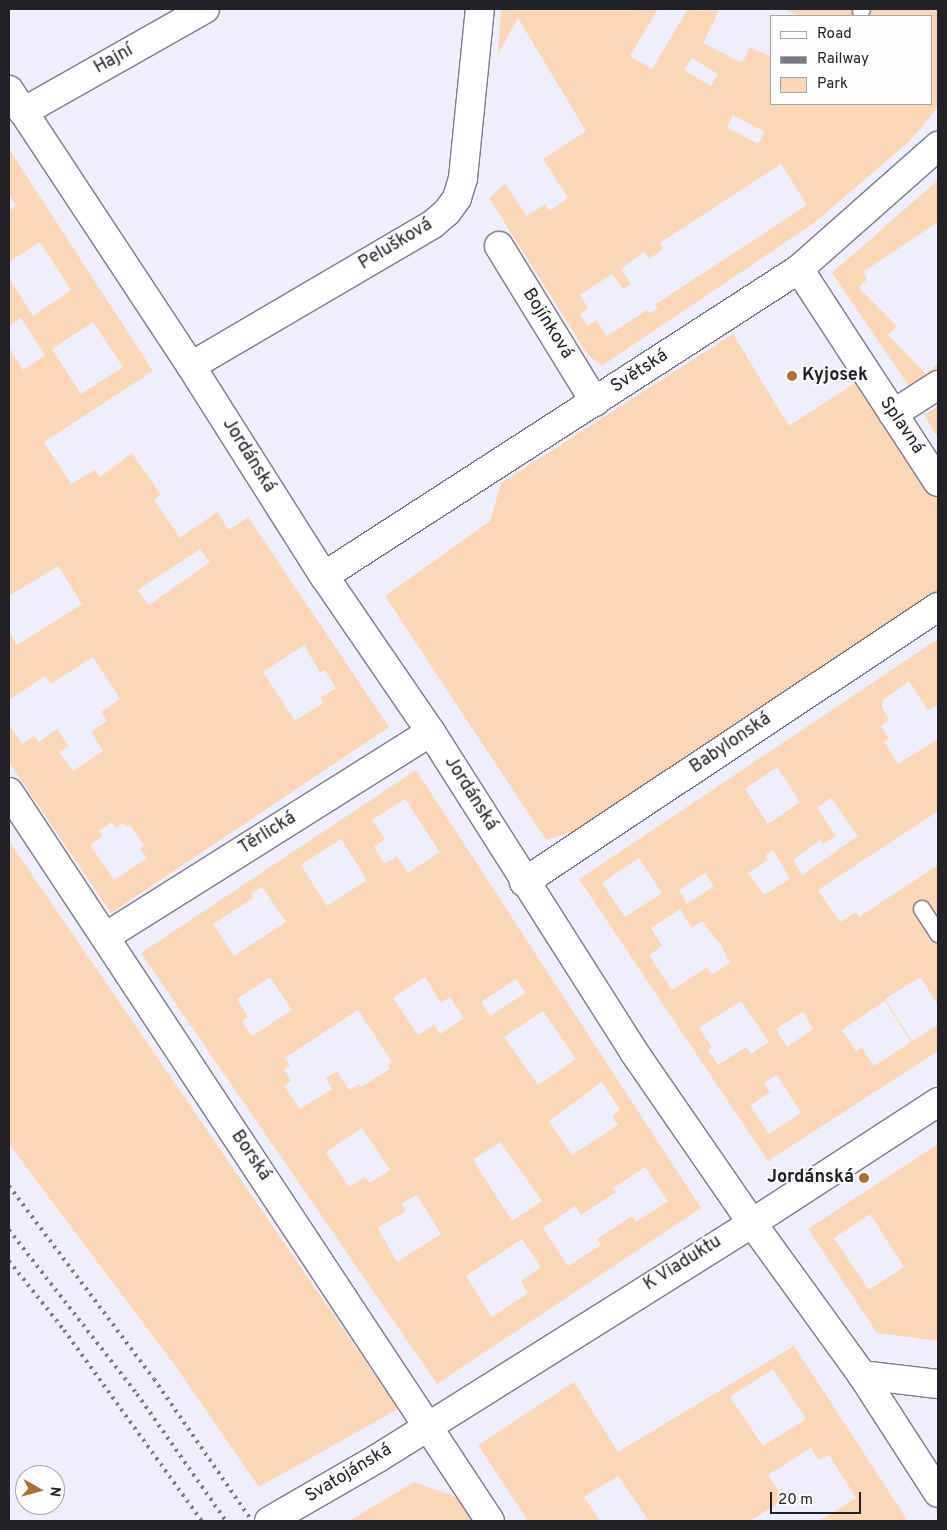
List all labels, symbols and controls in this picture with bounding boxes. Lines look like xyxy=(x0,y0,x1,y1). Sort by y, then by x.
legend xyxy=(770,15,932,105)
text: Road xyxy=(817,25,852,44)
street label: Hajní xyxy=(91,41,137,79)
text: Railway xyxy=(817,50,869,69)
text: Park xyxy=(817,75,848,94)
street label: Pelušková xyxy=(355,215,437,275)
street label: Bojínková xyxy=(517,285,577,363)
street label: Světská xyxy=(607,346,673,398)
place label: Kyjosek xyxy=(802,365,868,387)
marker: Kyjosek xyxy=(786,370,798,382)
street label: Splavná xyxy=(874,393,928,459)
street label: Jordánská xyxy=(217,415,279,497)
street label: Babylonská xyxy=(686,709,776,779)
street label: Jordánská xyxy=(439,753,501,835)
street label: Těrlická xyxy=(235,808,301,860)
street label: Borská xyxy=(225,1127,275,1185)
place label: Jordánská xyxy=(767,1167,854,1189)
marker: Jordánská xyxy=(858,1172,870,1184)
street label: K Viaduktu xyxy=(640,1231,726,1297)
street label: Svatojánská xyxy=(302,1440,396,1508)
north arrow xyxy=(15,1465,65,1515)
scale bar xyxy=(772,1482,863,1514)
text: N xyxy=(45,1486,63,1498)
text: 20 m xyxy=(778,1491,813,1510)

